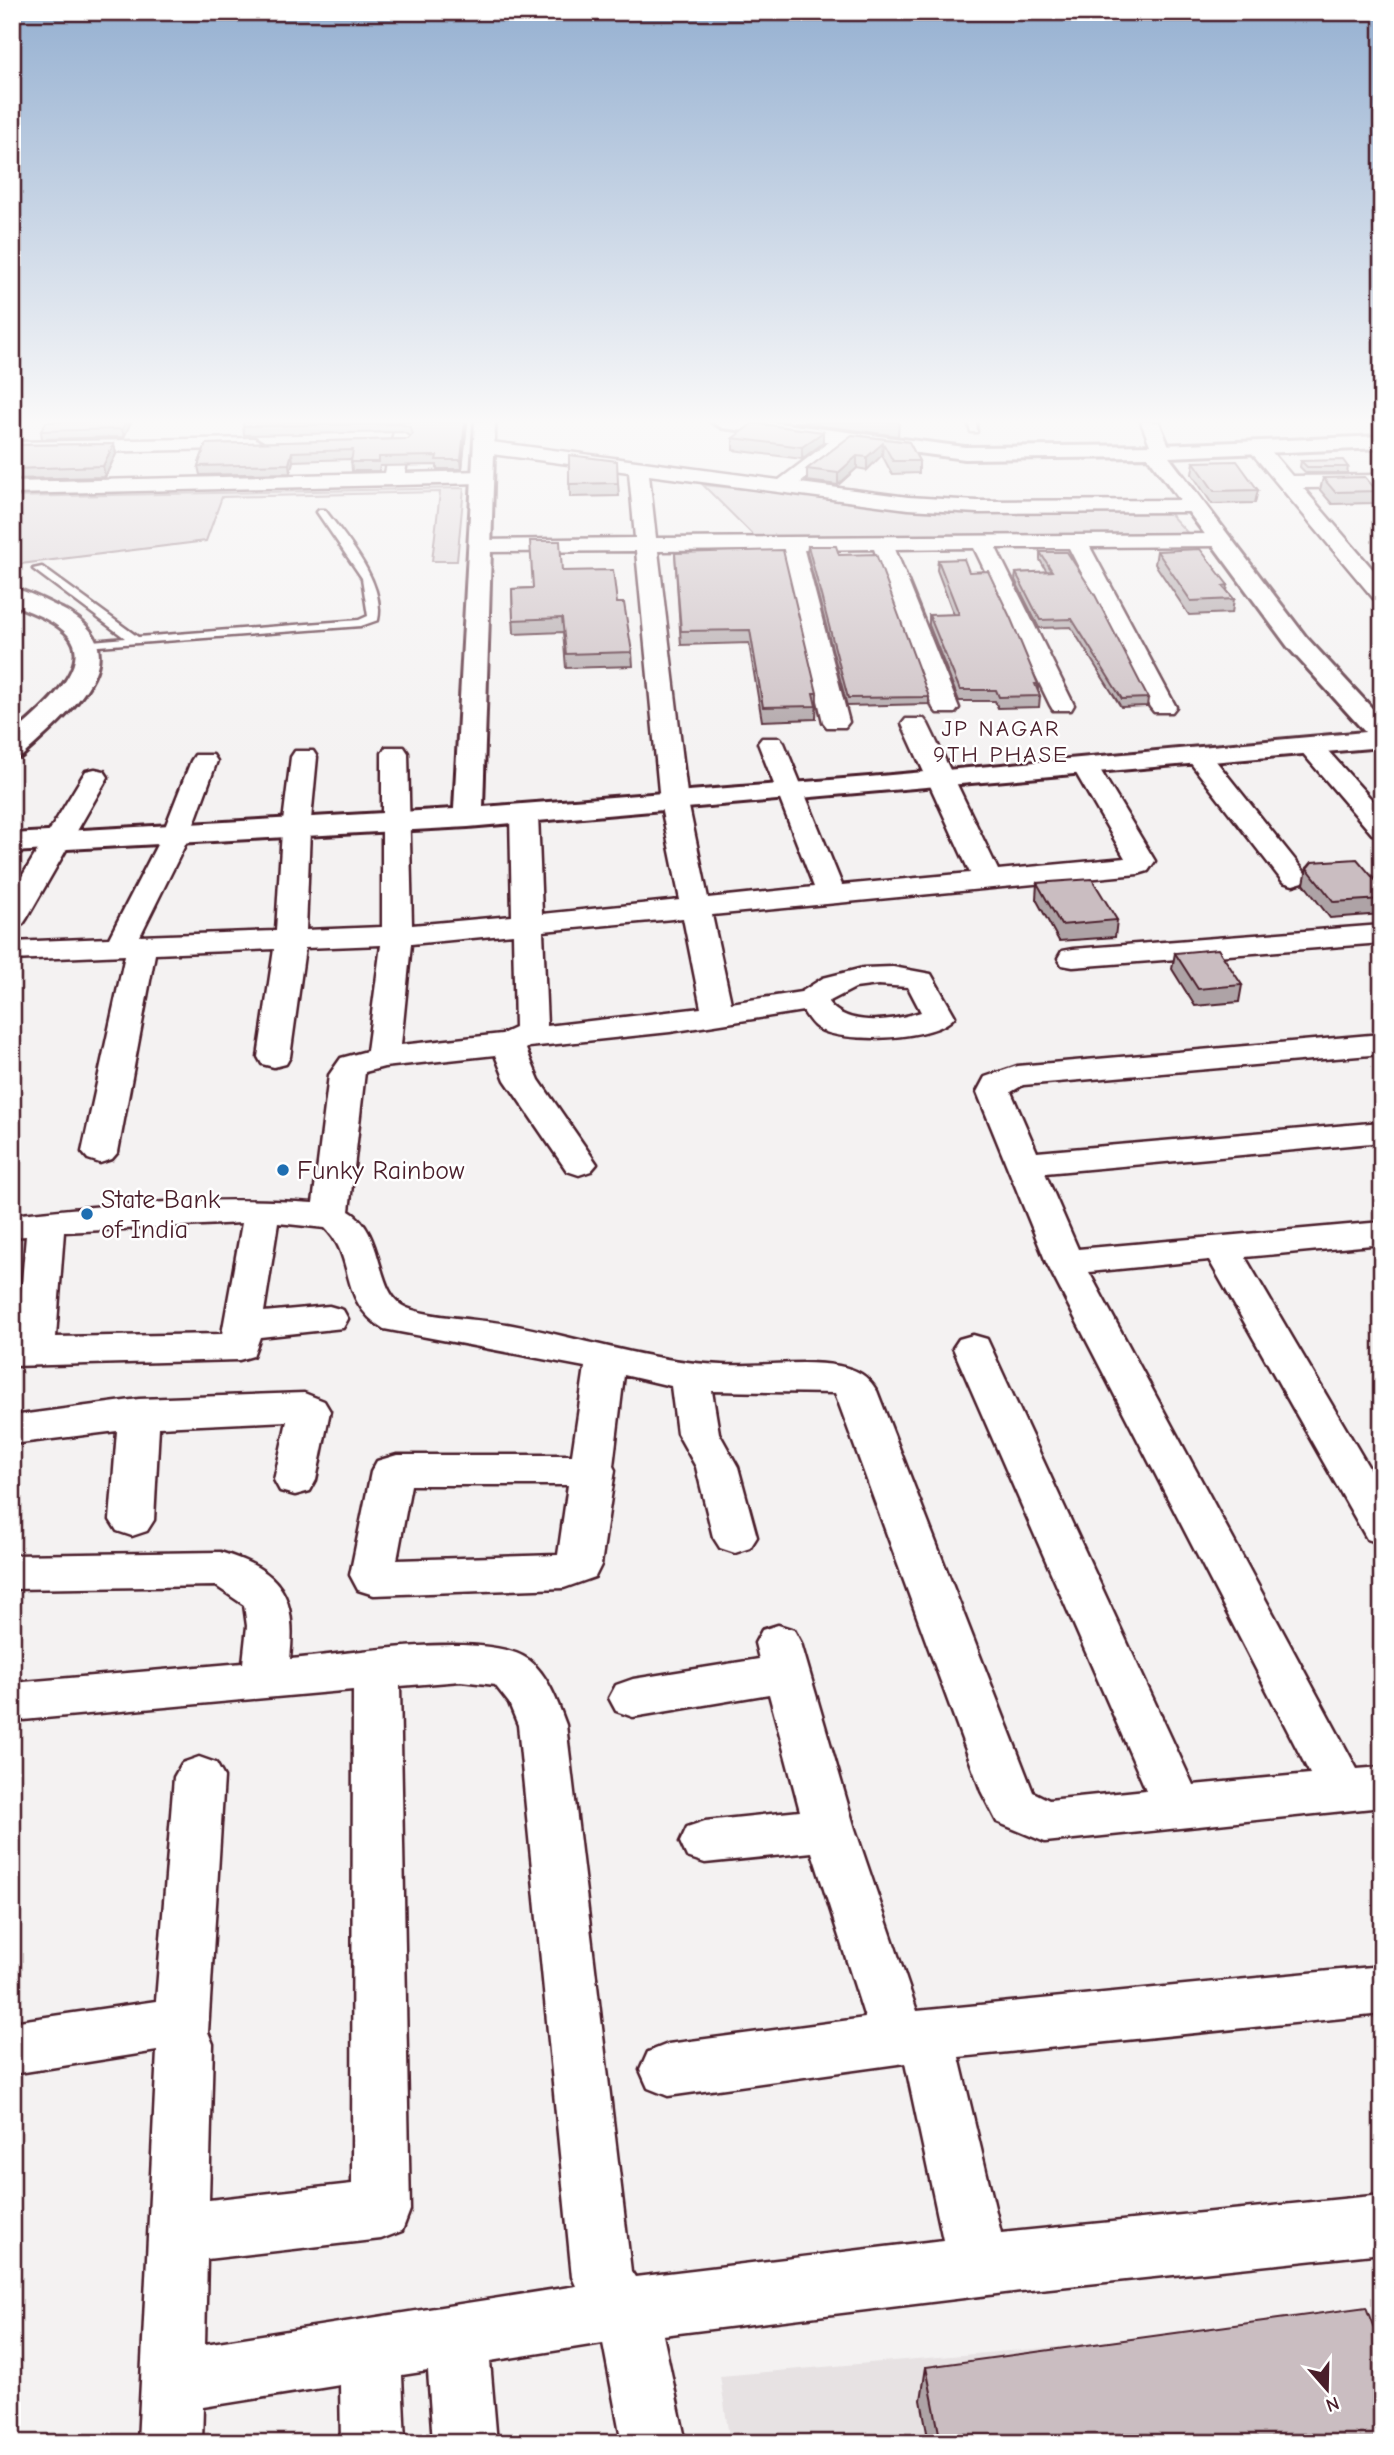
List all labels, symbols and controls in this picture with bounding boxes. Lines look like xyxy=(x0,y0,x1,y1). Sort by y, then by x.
district label: JP NAGAR 9TH PHASE xyxy=(933,715,1069,768)
place label: Funky Rainbow xyxy=(297,1156,465,1186)
marker: Funky Rainbow xyxy=(275,1162,291,1178)
place label: State Bank of India xyxy=(101,1185,221,1245)
marker: State Bank of India xyxy=(79,1206,95,1222)
north arrow xyxy=(1292,2354,1362,2424)
text: N xyxy=(1323,2392,1342,2416)

